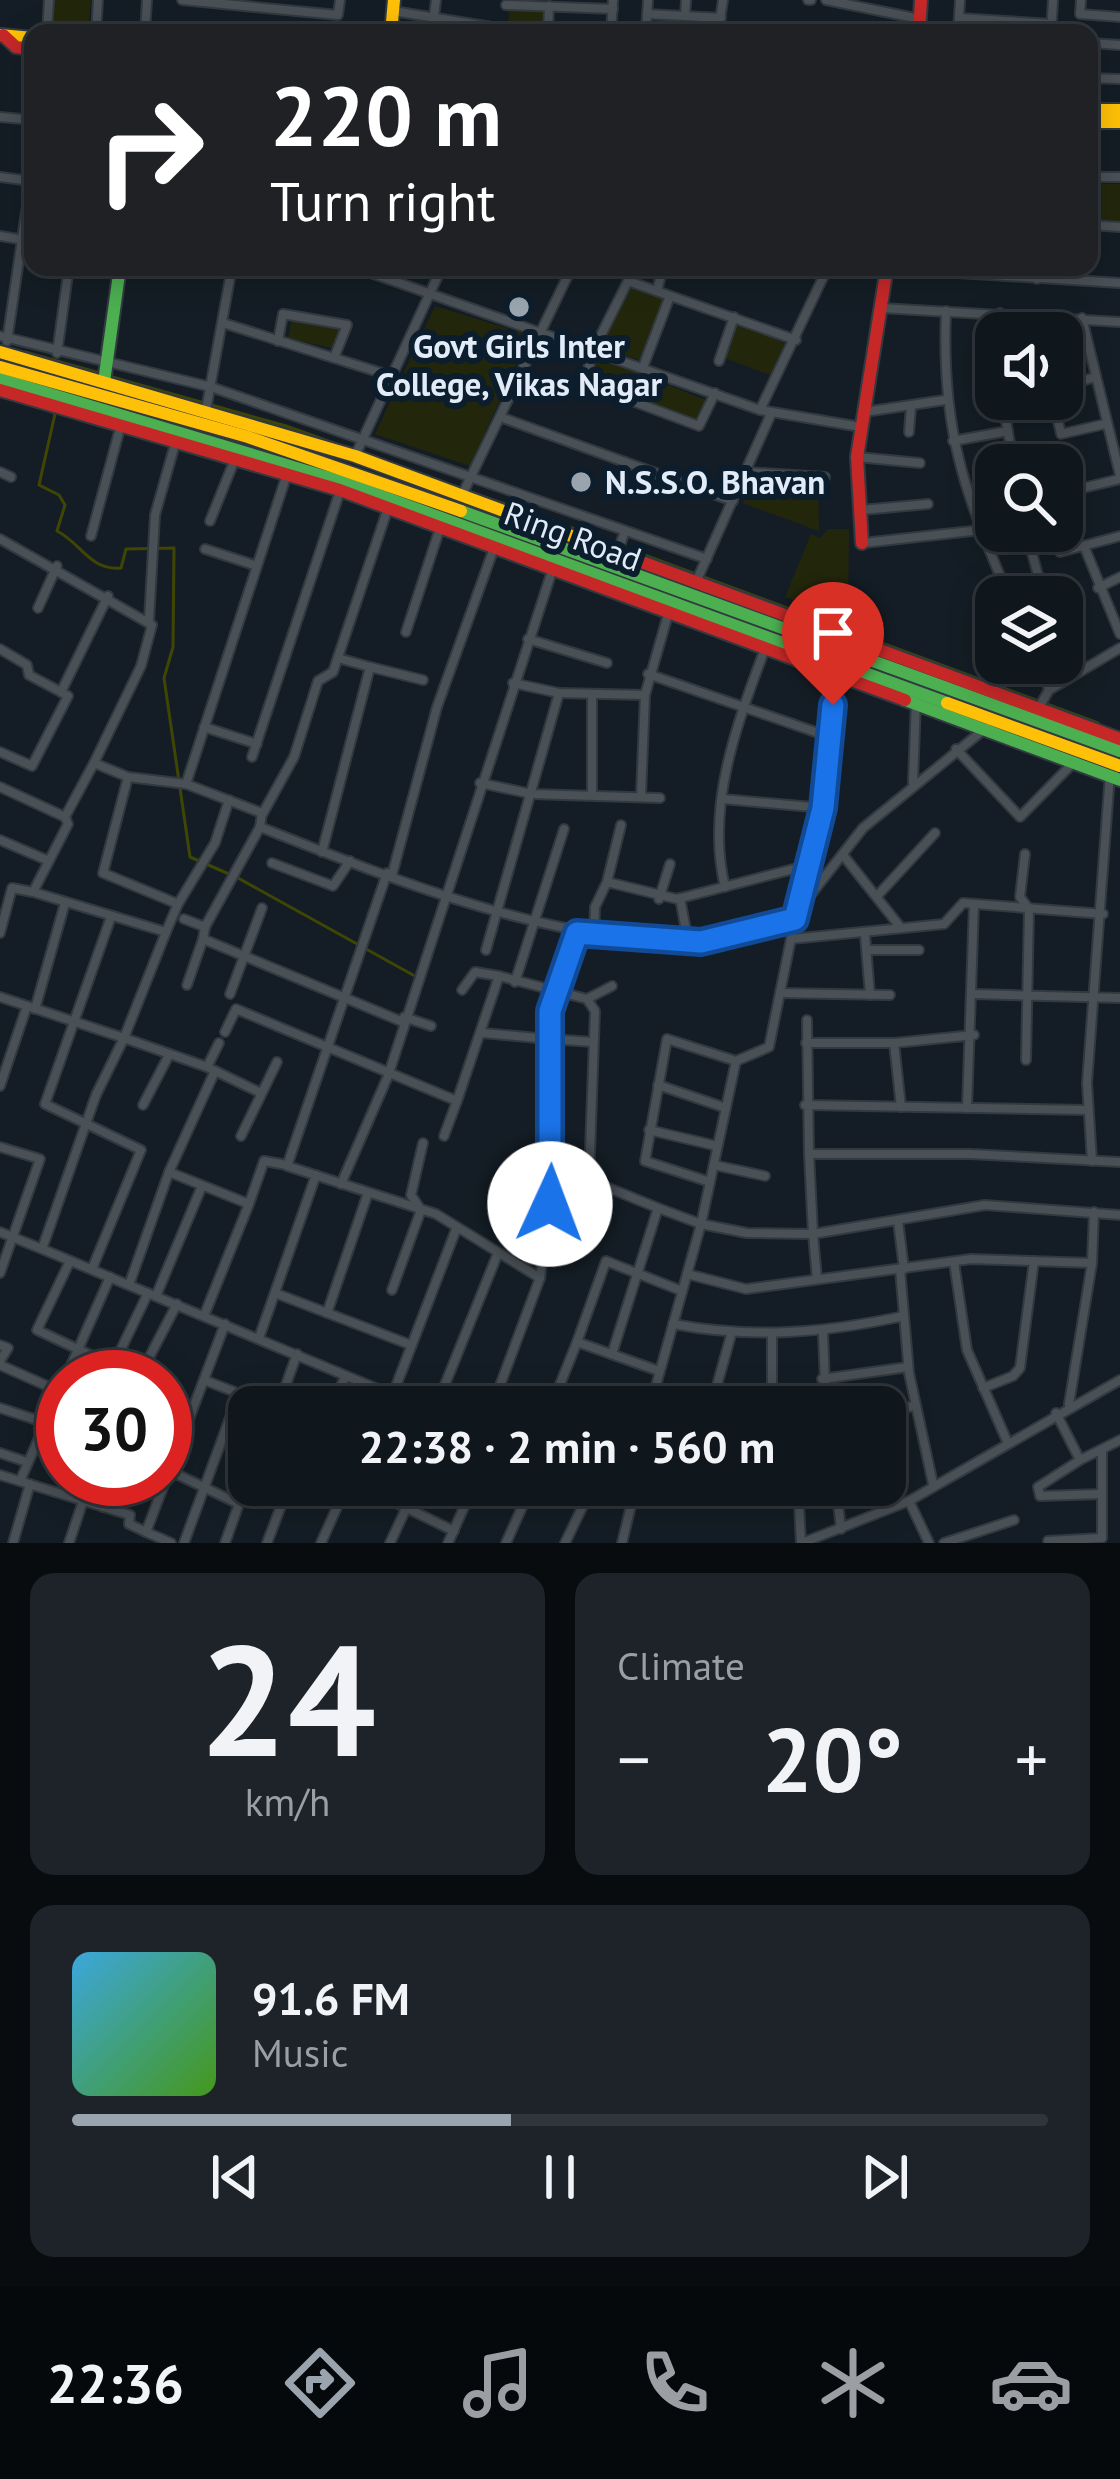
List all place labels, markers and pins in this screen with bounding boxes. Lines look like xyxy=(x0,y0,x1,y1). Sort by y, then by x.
marker: Govt Girls Inter College, Vikas Nagar xyxy=(506,294,532,320)
place label: Govt Girls Inter College, Vikas Nagar xyxy=(376,324,662,405)
place label: N.S.S.O. Bhavan xyxy=(605,460,825,503)
marker: N.S.S.O. Bhavan xyxy=(568,469,594,495)
pin xyxy=(782,582,884,705)

